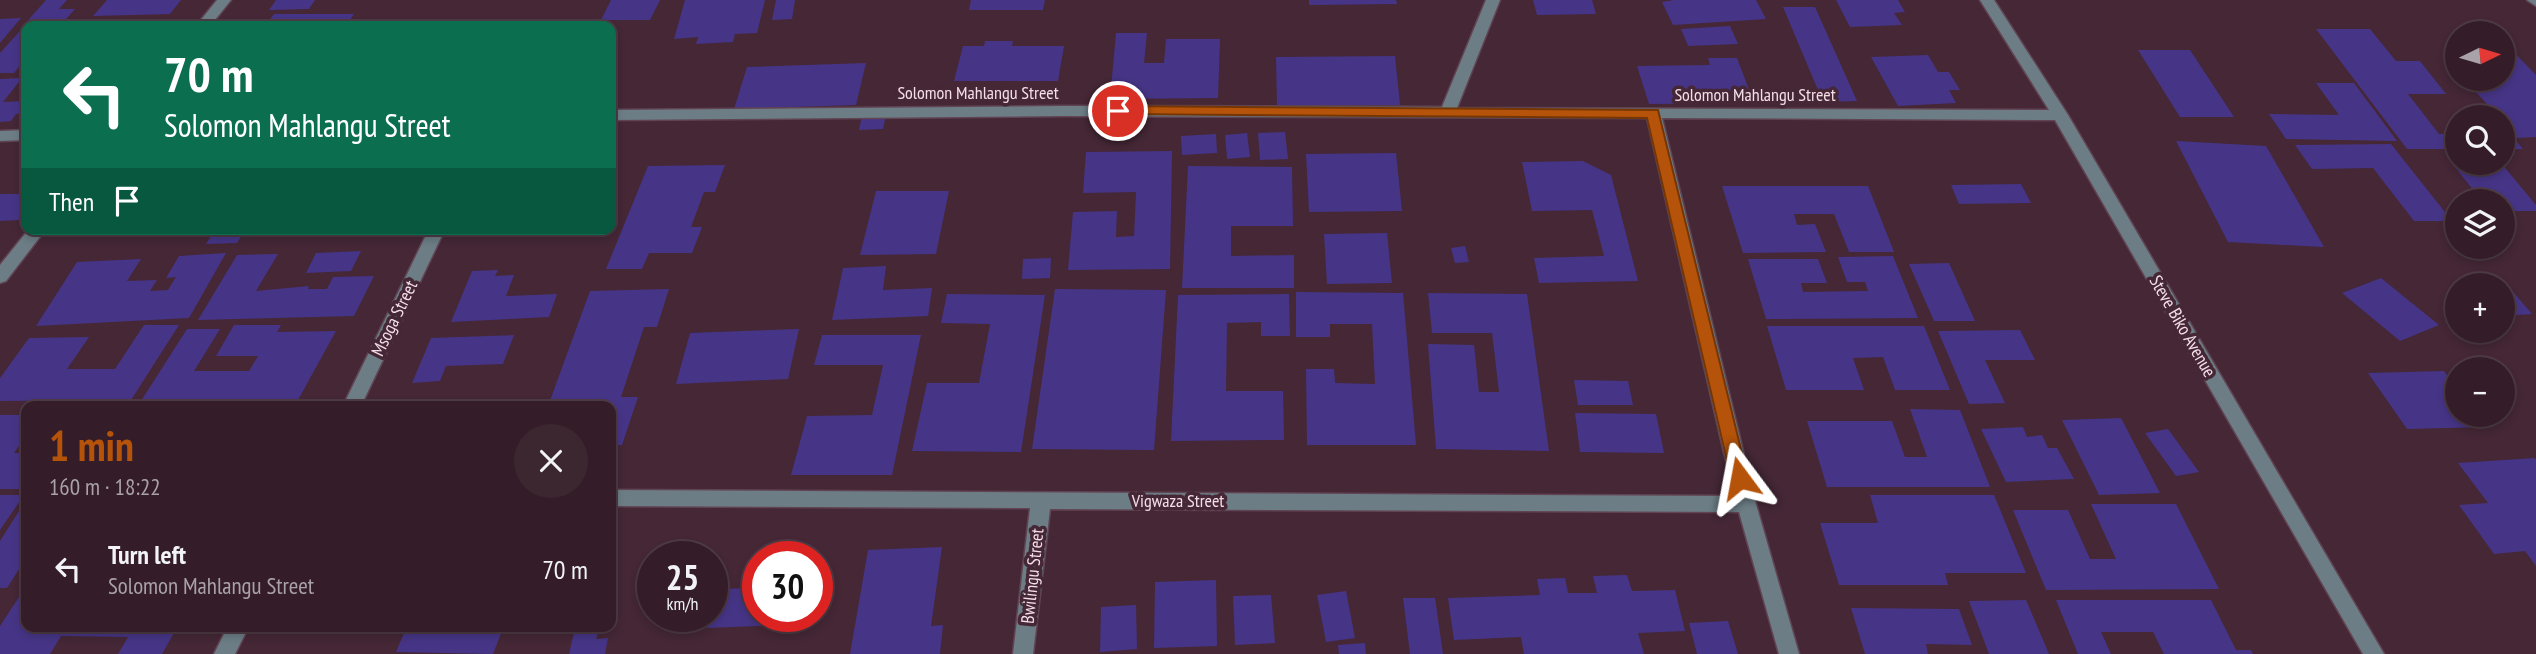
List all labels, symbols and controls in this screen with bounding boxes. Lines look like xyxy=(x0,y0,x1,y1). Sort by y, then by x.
north arrow xyxy=(2445,21,2515,91)
map controls xyxy=(2445,21,2515,427)
text: 70 m xyxy=(164,42,253,106)
icon: left xyxy=(49,49,140,140)
street label: Solomon Mahlangu Street xyxy=(897,81,1059,104)
pin xyxy=(1088,81,1148,141)
street label: Solomon Mahlangu Street xyxy=(1674,83,1836,106)
icon: arrive xyxy=(1099,92,1137,130)
text: Solomon Mahlangu Street xyxy=(164,104,451,146)
button: search xyxy=(2445,105,2515,175)
icon: arrive xyxy=(108,182,146,220)
text: Then xyxy=(49,185,94,218)
button: layers xyxy=(2445,189,2515,259)
street label: Steve Biko Avenue xyxy=(2145,271,2221,381)
button: + xyxy=(2445,273,2515,343)
street label: Msoga Street xyxy=(366,276,422,360)
button: − xyxy=(2445,357,2515,427)
text: 1 min xyxy=(49,418,134,473)
button: close xyxy=(514,424,588,498)
position arrow xyxy=(1703,441,1777,515)
text: 160 m · 18:22 xyxy=(49,472,161,501)
street label: Vigwaza Street xyxy=(1131,489,1224,512)
street label: Bwilingu Street xyxy=(1016,527,1048,625)
text: Turn left xyxy=(108,538,186,571)
speed limit sign: 30 xyxy=(742,541,833,632)
icon: left xyxy=(49,550,87,588)
text: 70 m xyxy=(542,553,588,586)
text: 25 xyxy=(666,554,699,600)
text: Solomon Mahlangu Street xyxy=(108,571,314,600)
text: km/h xyxy=(667,592,698,615)

